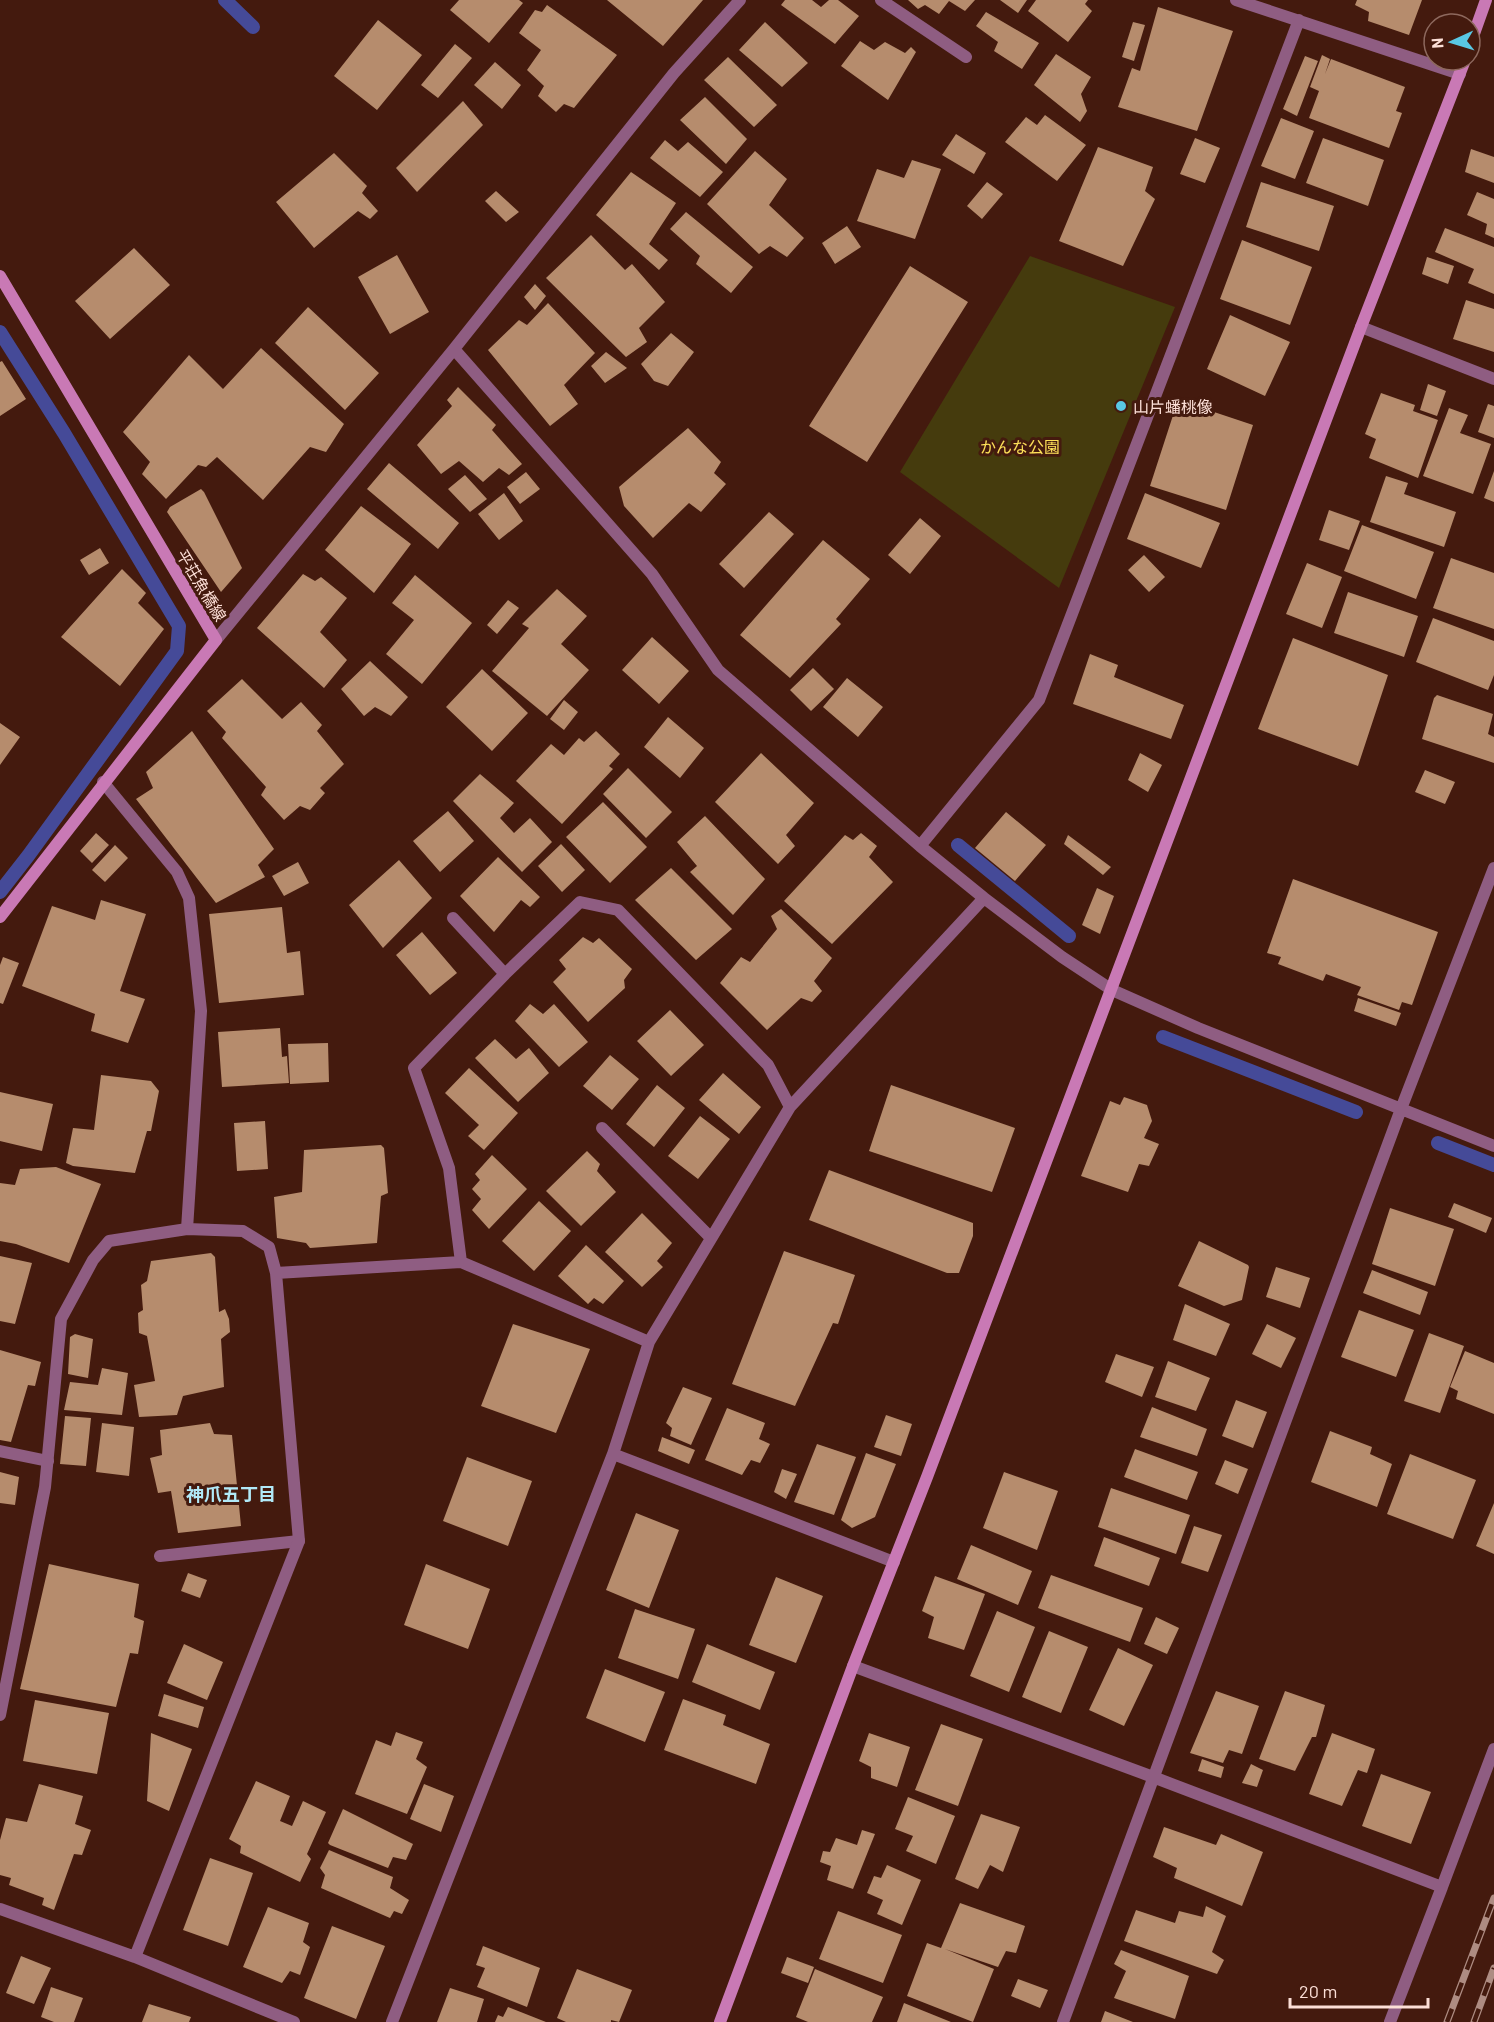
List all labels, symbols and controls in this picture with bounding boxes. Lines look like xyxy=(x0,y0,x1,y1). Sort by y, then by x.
north arrow xyxy=(1422,12,1482,72)
text: N xyxy=(1427,37,1446,49)
place label: 山片蟠桃像 xyxy=(1133,397,1213,416)
marker: 山片蟠桃像 xyxy=(1114,399,1128,413)
park label: かんな公園 xyxy=(980,437,1060,456)
street label: 平荘魚橋線 xyxy=(173,546,231,624)
district label: 神爪五丁目 xyxy=(186,1483,276,1505)
scale bar xyxy=(1290,1971,1428,2009)
text: 20 m xyxy=(1299,1980,1337,2002)

